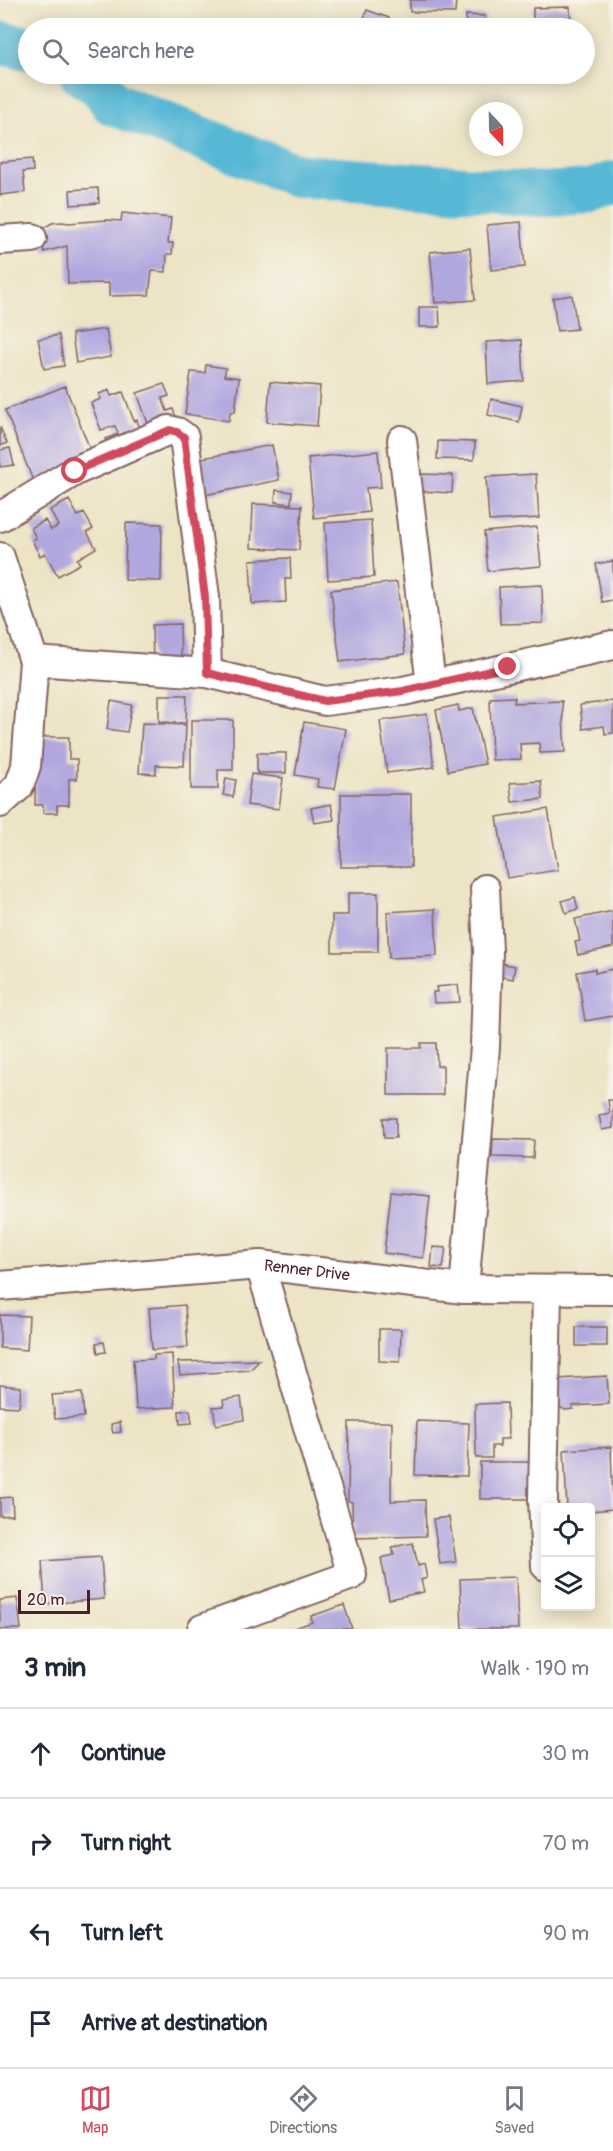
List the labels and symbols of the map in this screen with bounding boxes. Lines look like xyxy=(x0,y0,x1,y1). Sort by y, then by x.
north arrow xyxy=(469,102,523,156)
route start xyxy=(61,457,87,483)
route end xyxy=(494,653,520,679)
street label: Renner Drive xyxy=(263,1256,351,1285)
scale bar xyxy=(18,1587,90,1614)

